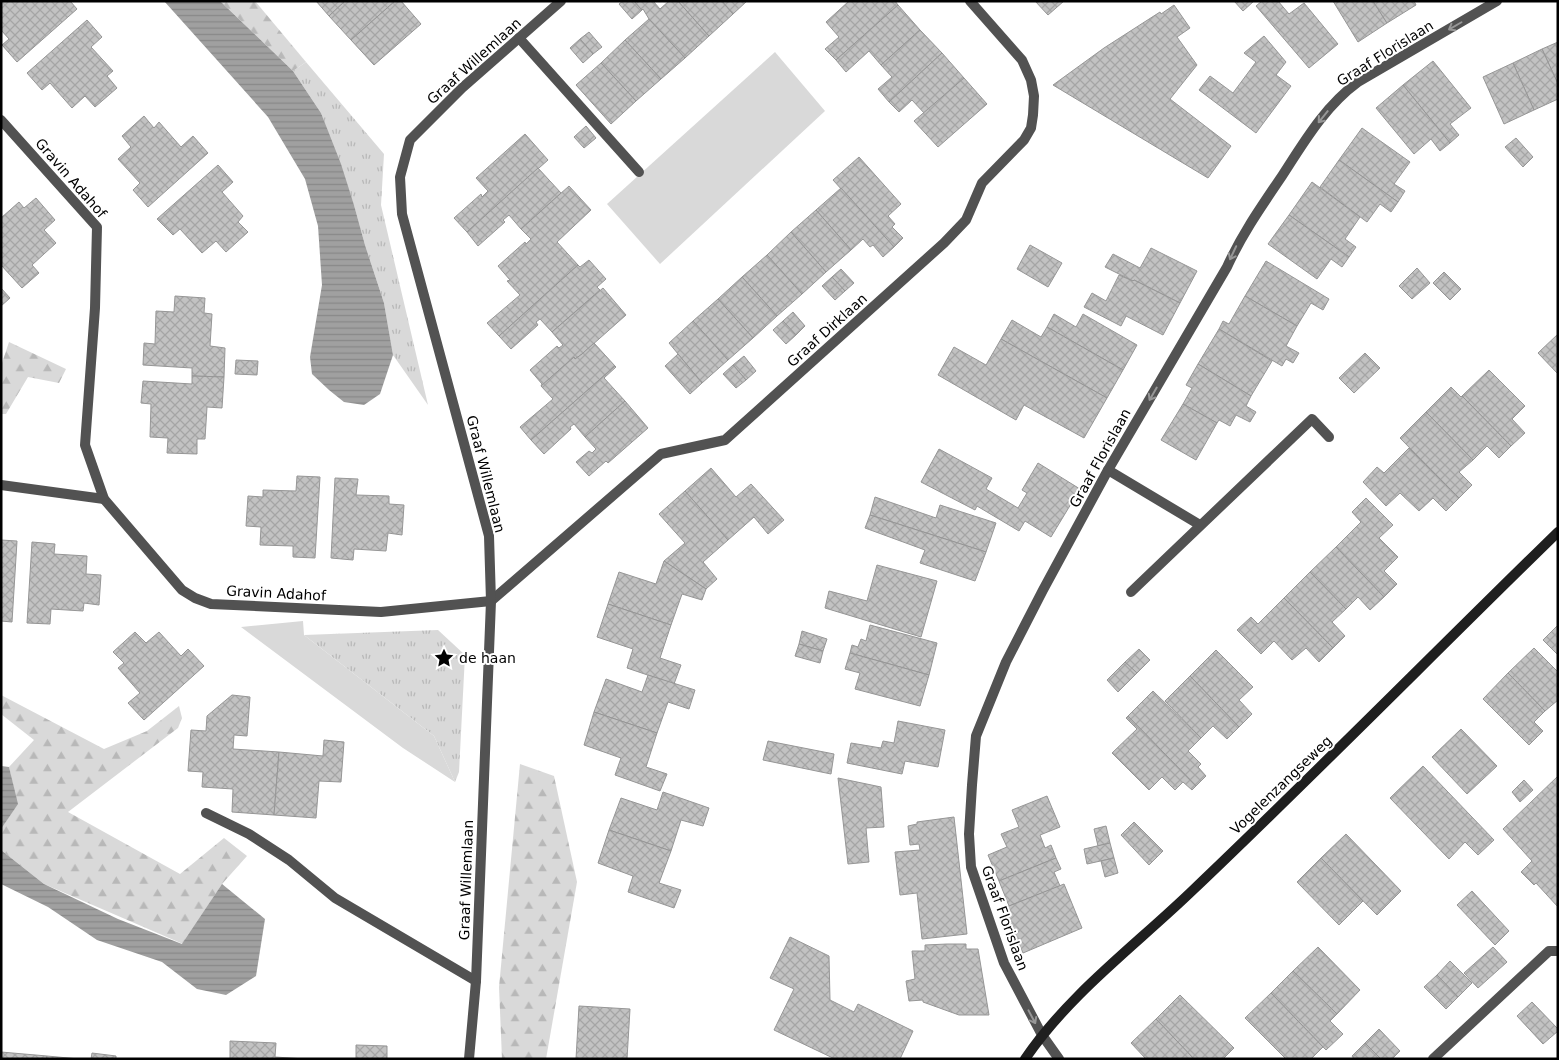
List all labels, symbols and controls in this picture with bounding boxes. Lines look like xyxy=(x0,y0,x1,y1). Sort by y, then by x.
street label: Graaf Willemlaan xyxy=(424,15,524,107)
street label: Graaf Florislaan xyxy=(1334,17,1436,89)
one-way arrow xyxy=(1449,21,1463,31)
one-way arrow xyxy=(1317,111,1328,124)
street label: Gravin Adahof xyxy=(32,135,110,222)
one-way arrow xyxy=(1228,245,1238,260)
street label: Graaf Dirklaan xyxy=(784,290,870,370)
one-way arrow xyxy=(1147,386,1157,400)
street label: Graaf Florislaan xyxy=(1066,406,1134,510)
street label: Graaf Willemlaan xyxy=(464,414,508,534)
street label: Gravin Adahof xyxy=(226,582,327,604)
place icon: de haan xyxy=(433,647,455,669)
place label: de haan xyxy=(459,650,516,666)
street label: Vogelenzangseweg xyxy=(1227,733,1335,837)
street label: Graaf Willemlaan xyxy=(456,819,476,941)
street label: Graaf Florislaan xyxy=(979,863,1031,973)
one-way arrow xyxy=(1027,1009,1037,1024)

